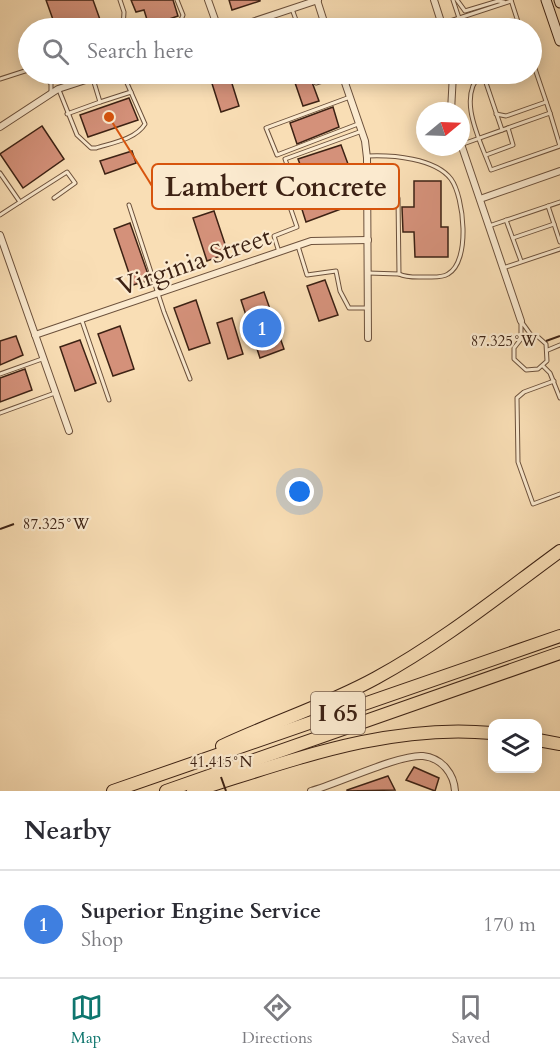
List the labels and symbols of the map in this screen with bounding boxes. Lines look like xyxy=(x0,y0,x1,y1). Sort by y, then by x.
north arrow xyxy=(416,102,470,156)
callout: Lambert Concrete xyxy=(152,164,399,209)
text: Lambert Concrete xyxy=(165,169,387,206)
street label: Virginia Street xyxy=(113,219,276,304)
pin: 1 xyxy=(242,306,282,350)
text: 87.325°W xyxy=(471,331,538,351)
your location xyxy=(285,477,314,506)
text: 87.325°W xyxy=(23,514,90,534)
road number: I 65 xyxy=(311,692,365,734)
text: 41.415°N xyxy=(190,752,253,772)

